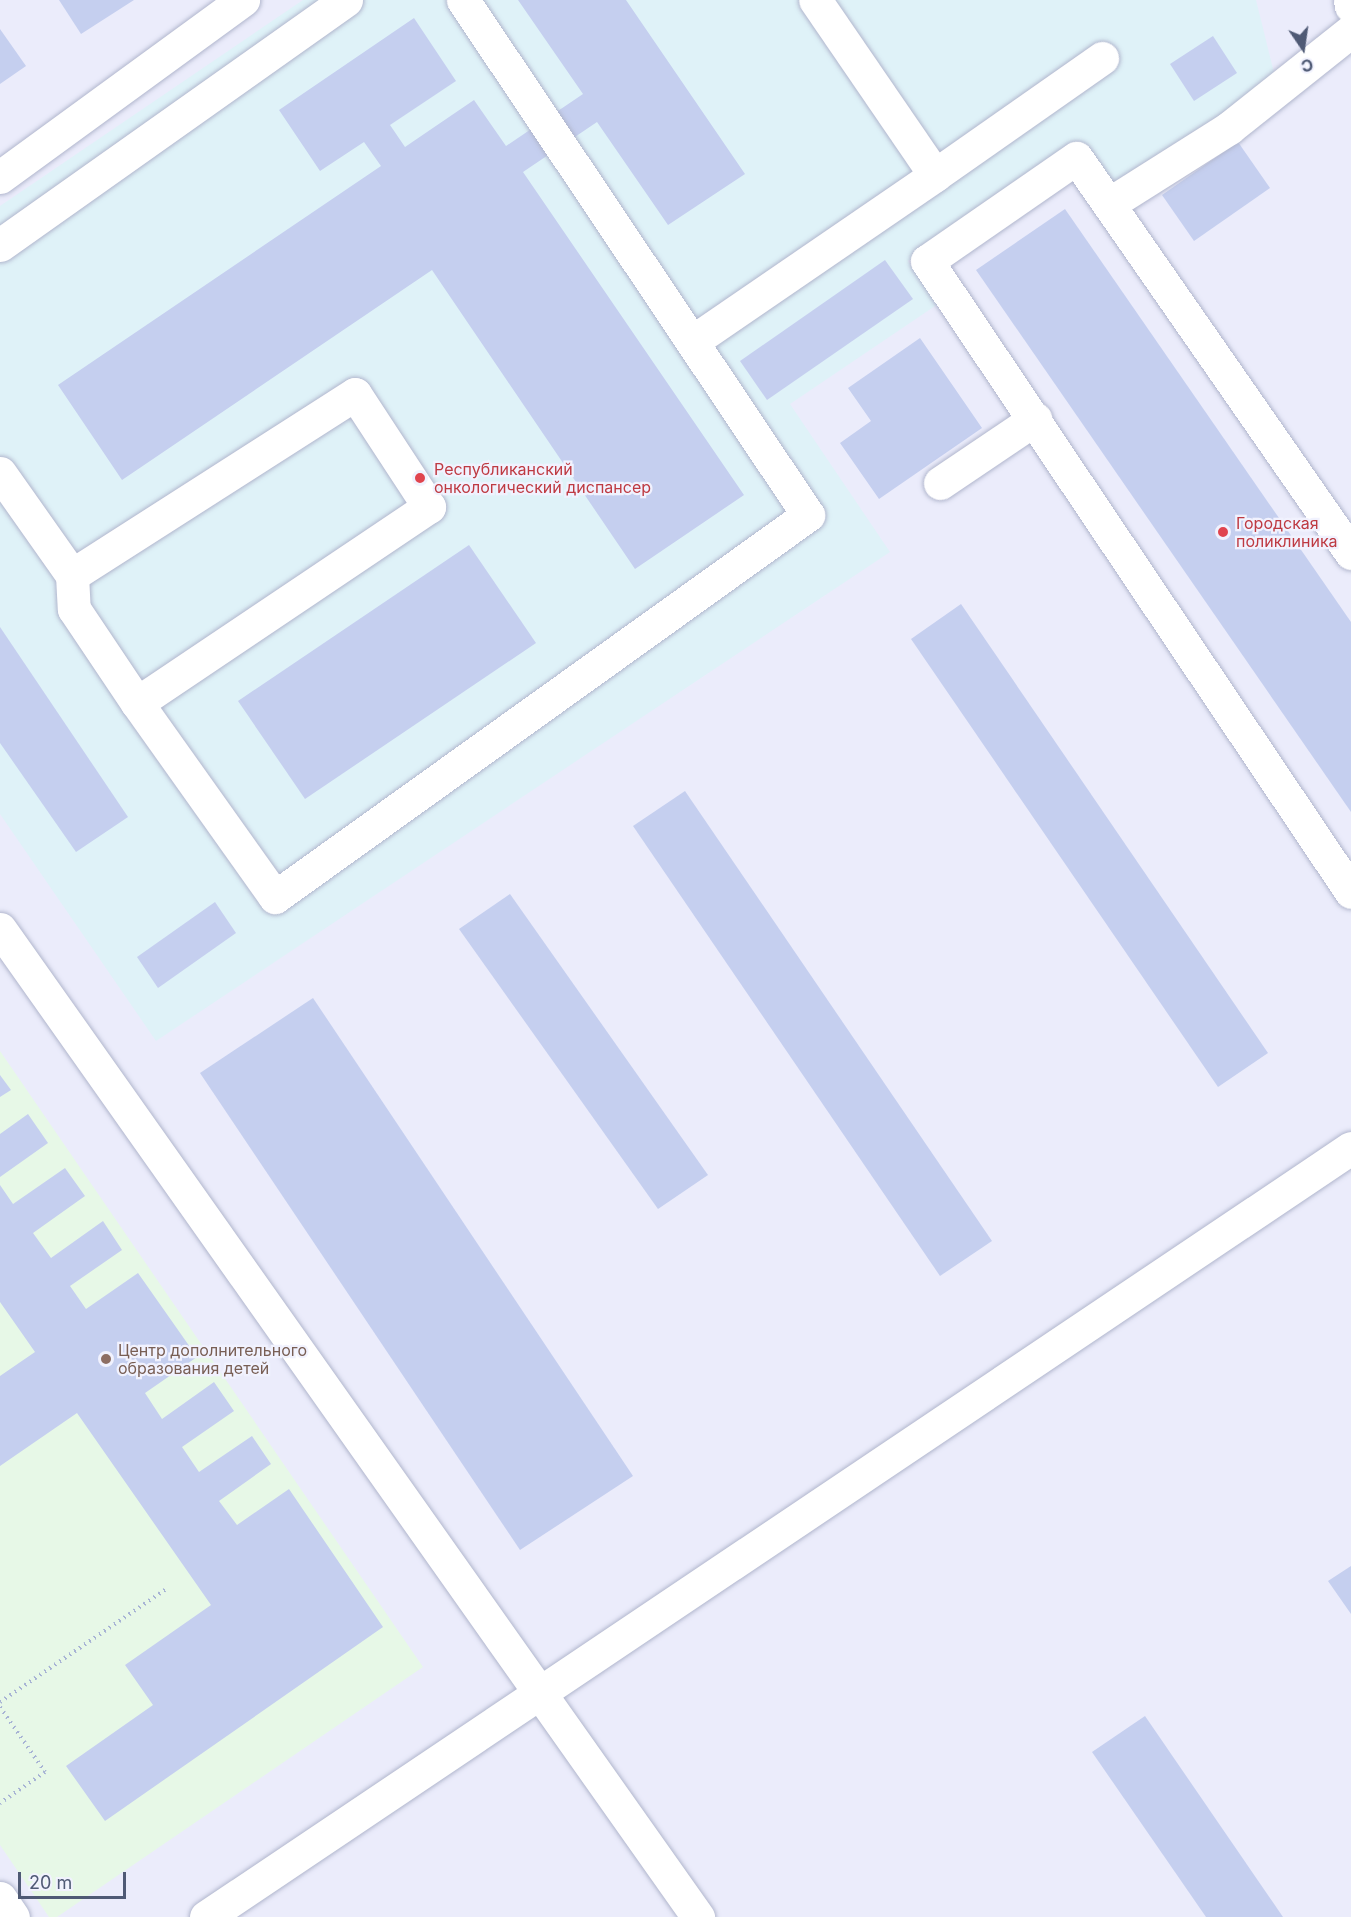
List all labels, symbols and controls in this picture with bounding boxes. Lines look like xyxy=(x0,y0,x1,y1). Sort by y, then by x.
north arrow xyxy=(1273,18,1333,78)
text: С xyxy=(1299,54,1315,77)
place label: Республиканский онкологический диспансер xyxy=(434,459,651,497)
marker: Республиканский онкологический диспансер xyxy=(411,469,429,487)
place label: Городская поликлиника xyxy=(1236,513,1338,551)
marker: Городская поликлиника xyxy=(1214,523,1232,541)
place label: Центр дополнительного образования детей xyxy=(118,1340,307,1378)
marker: Центр дополнительного образования детей xyxy=(99,1352,113,1366)
scale bar xyxy=(21,1860,129,1898)
text: 20 m xyxy=(29,1872,72,1893)

